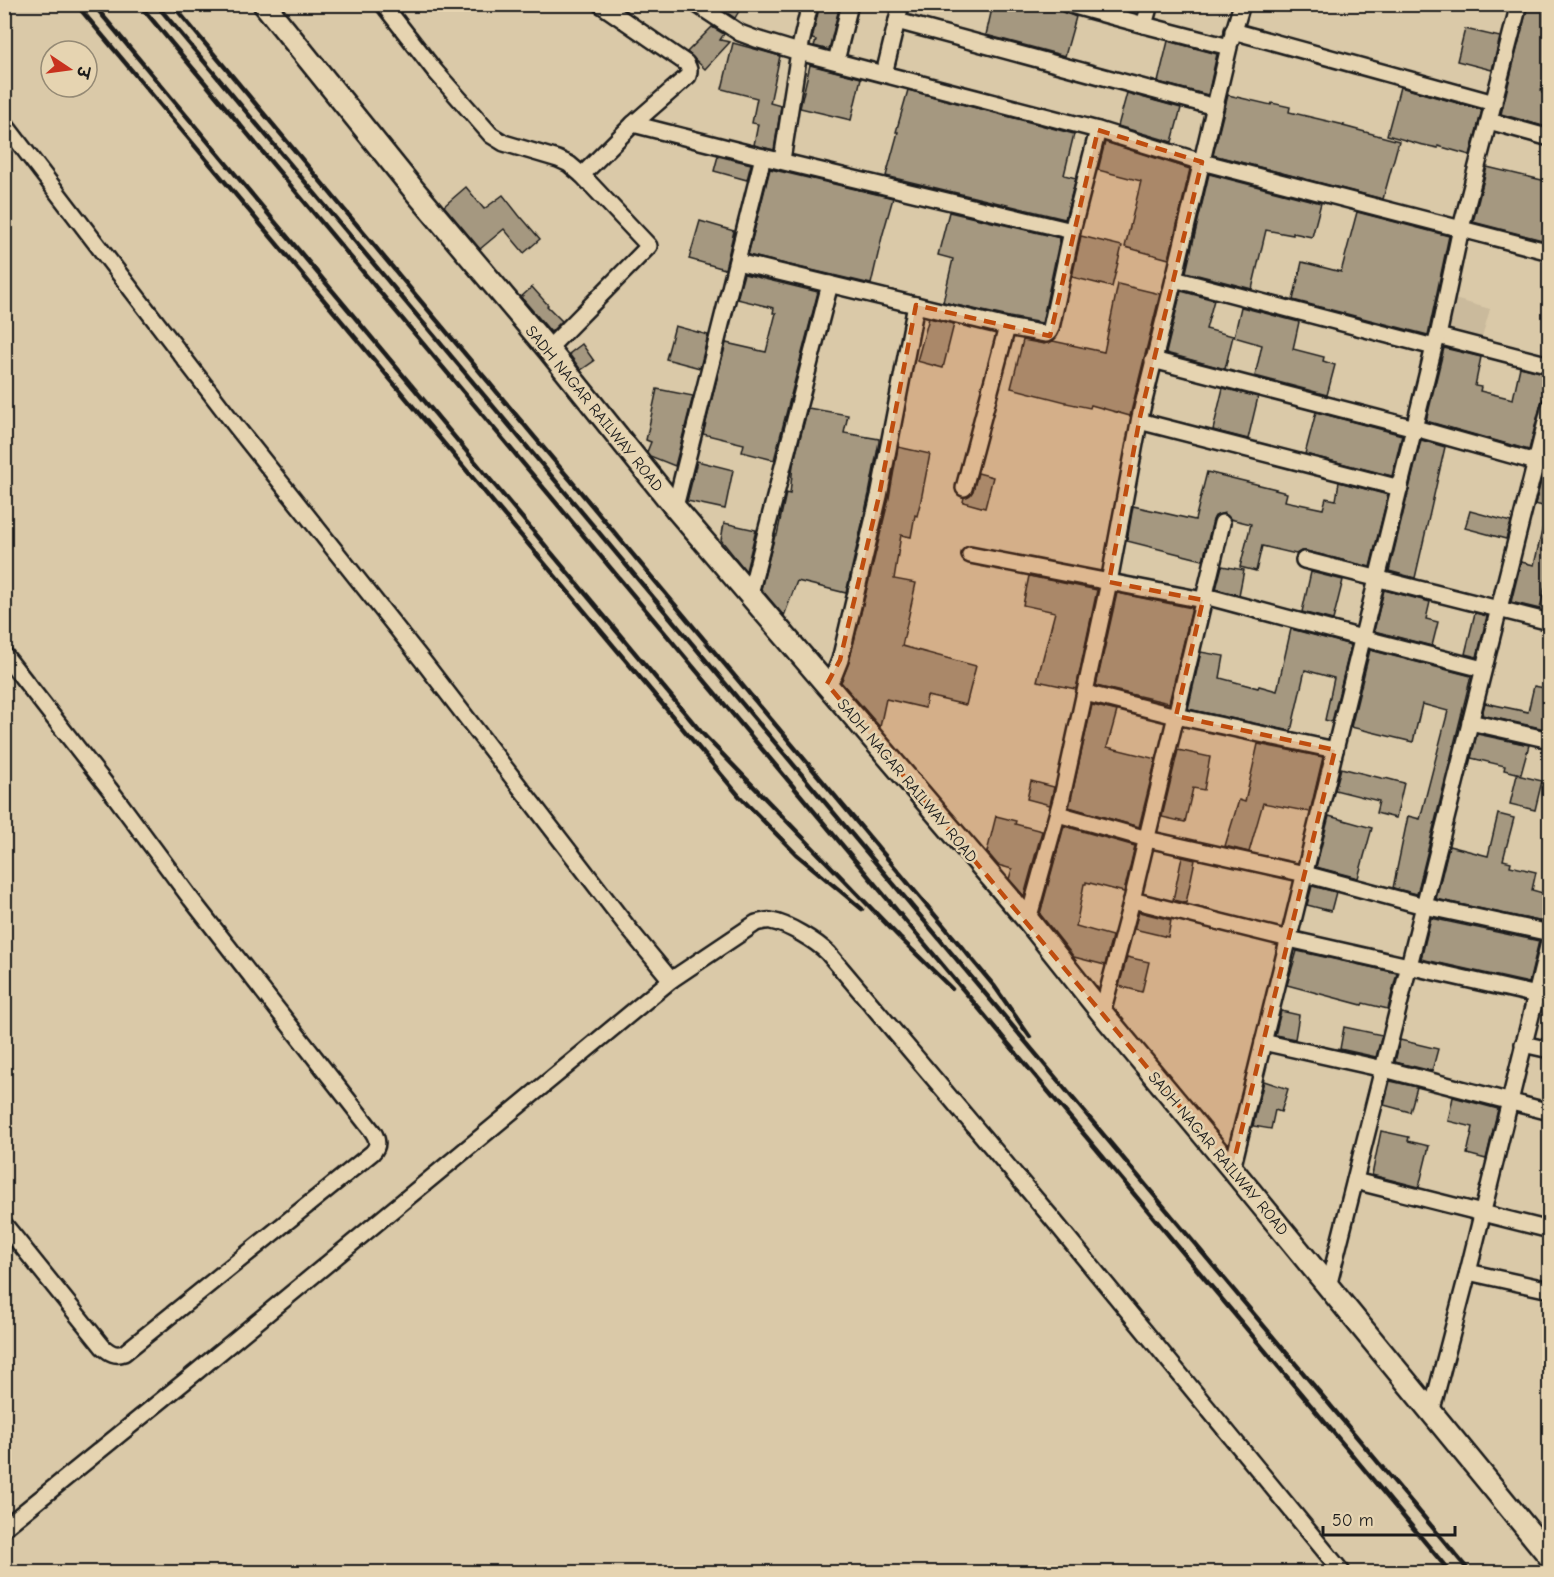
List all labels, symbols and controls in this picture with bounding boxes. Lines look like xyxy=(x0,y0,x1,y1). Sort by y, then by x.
north arrow xyxy=(39,39,99,99)
text: उ xyxy=(72,63,93,81)
street label: SADH NAGAR RAILWAY ROAD xyxy=(522,322,667,495)
street label: SADH NAGAR RAILWAY ROAD xyxy=(833,695,981,866)
street label: SADH NAGAR RAILWAY ROAD xyxy=(1144,1068,1292,1239)
scale bar xyxy=(1323,1499,1455,1537)
text: 50 m xyxy=(1332,1510,1374,1531)

